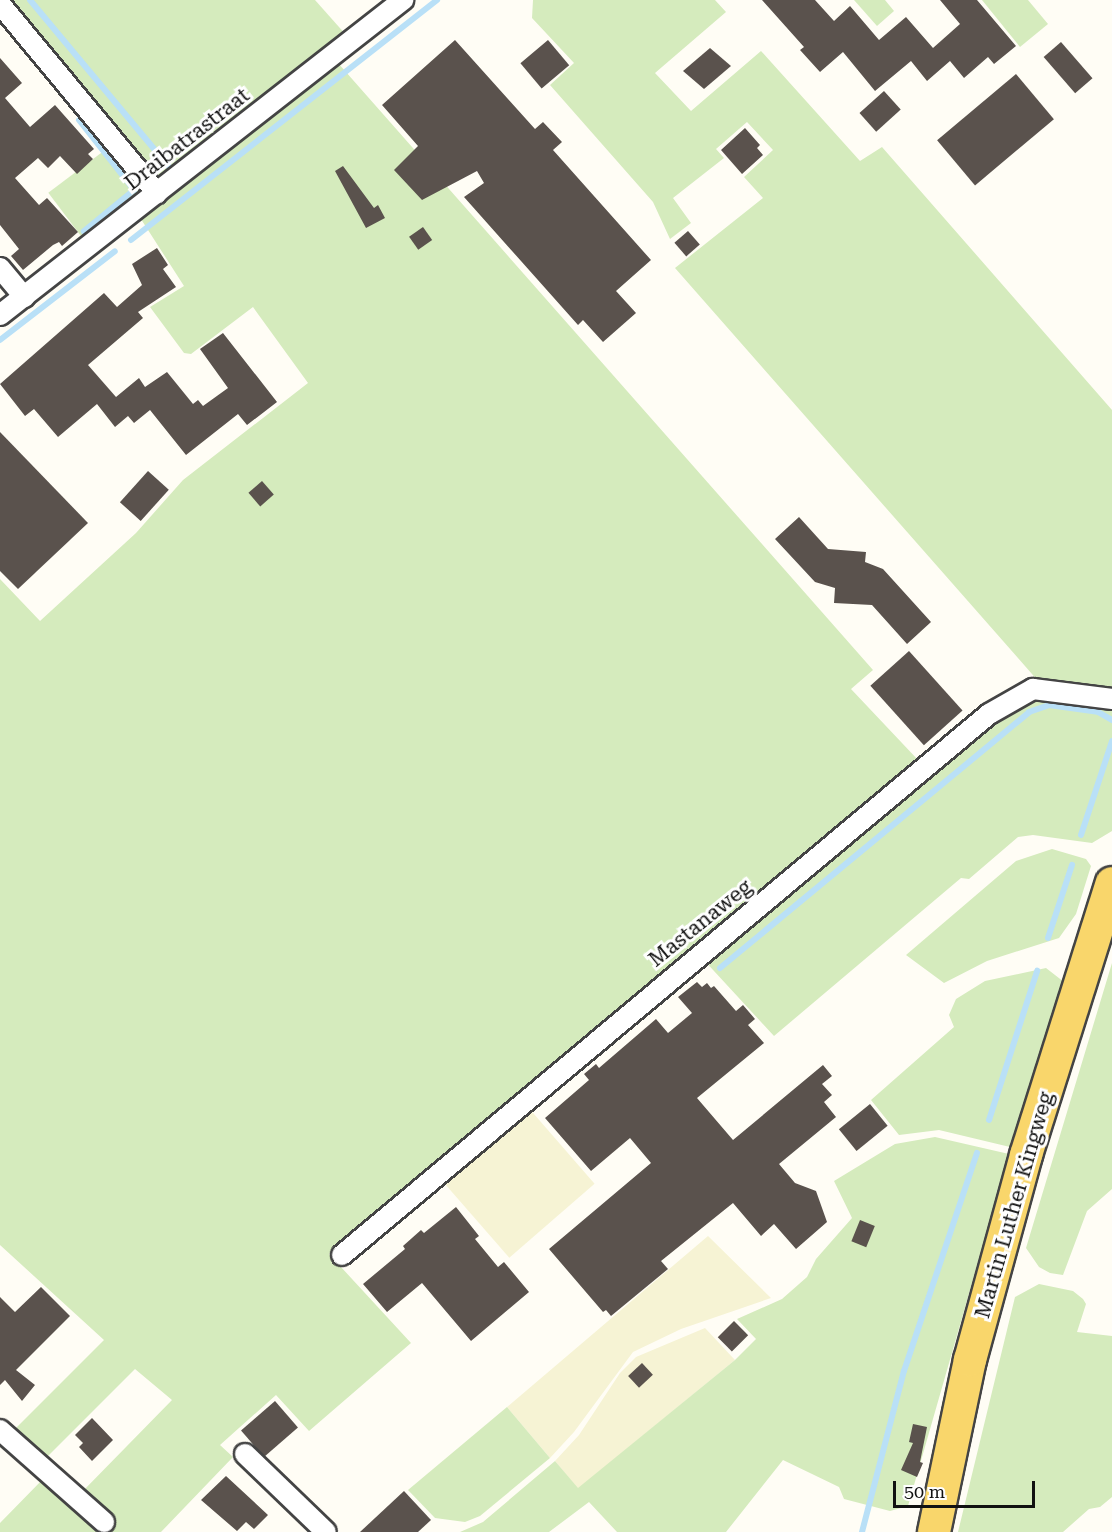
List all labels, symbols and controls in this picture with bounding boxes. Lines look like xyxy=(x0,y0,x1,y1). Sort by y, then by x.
street label: Draibatrastraat xyxy=(120,83,254,195)
street label: Mastanaweg xyxy=(643,874,757,972)
street label: Martin Luther Kingweg xyxy=(970,1089,1058,1321)
scale bar xyxy=(896,1469,1038,1507)
text: 50 m xyxy=(904,1481,945,1502)

